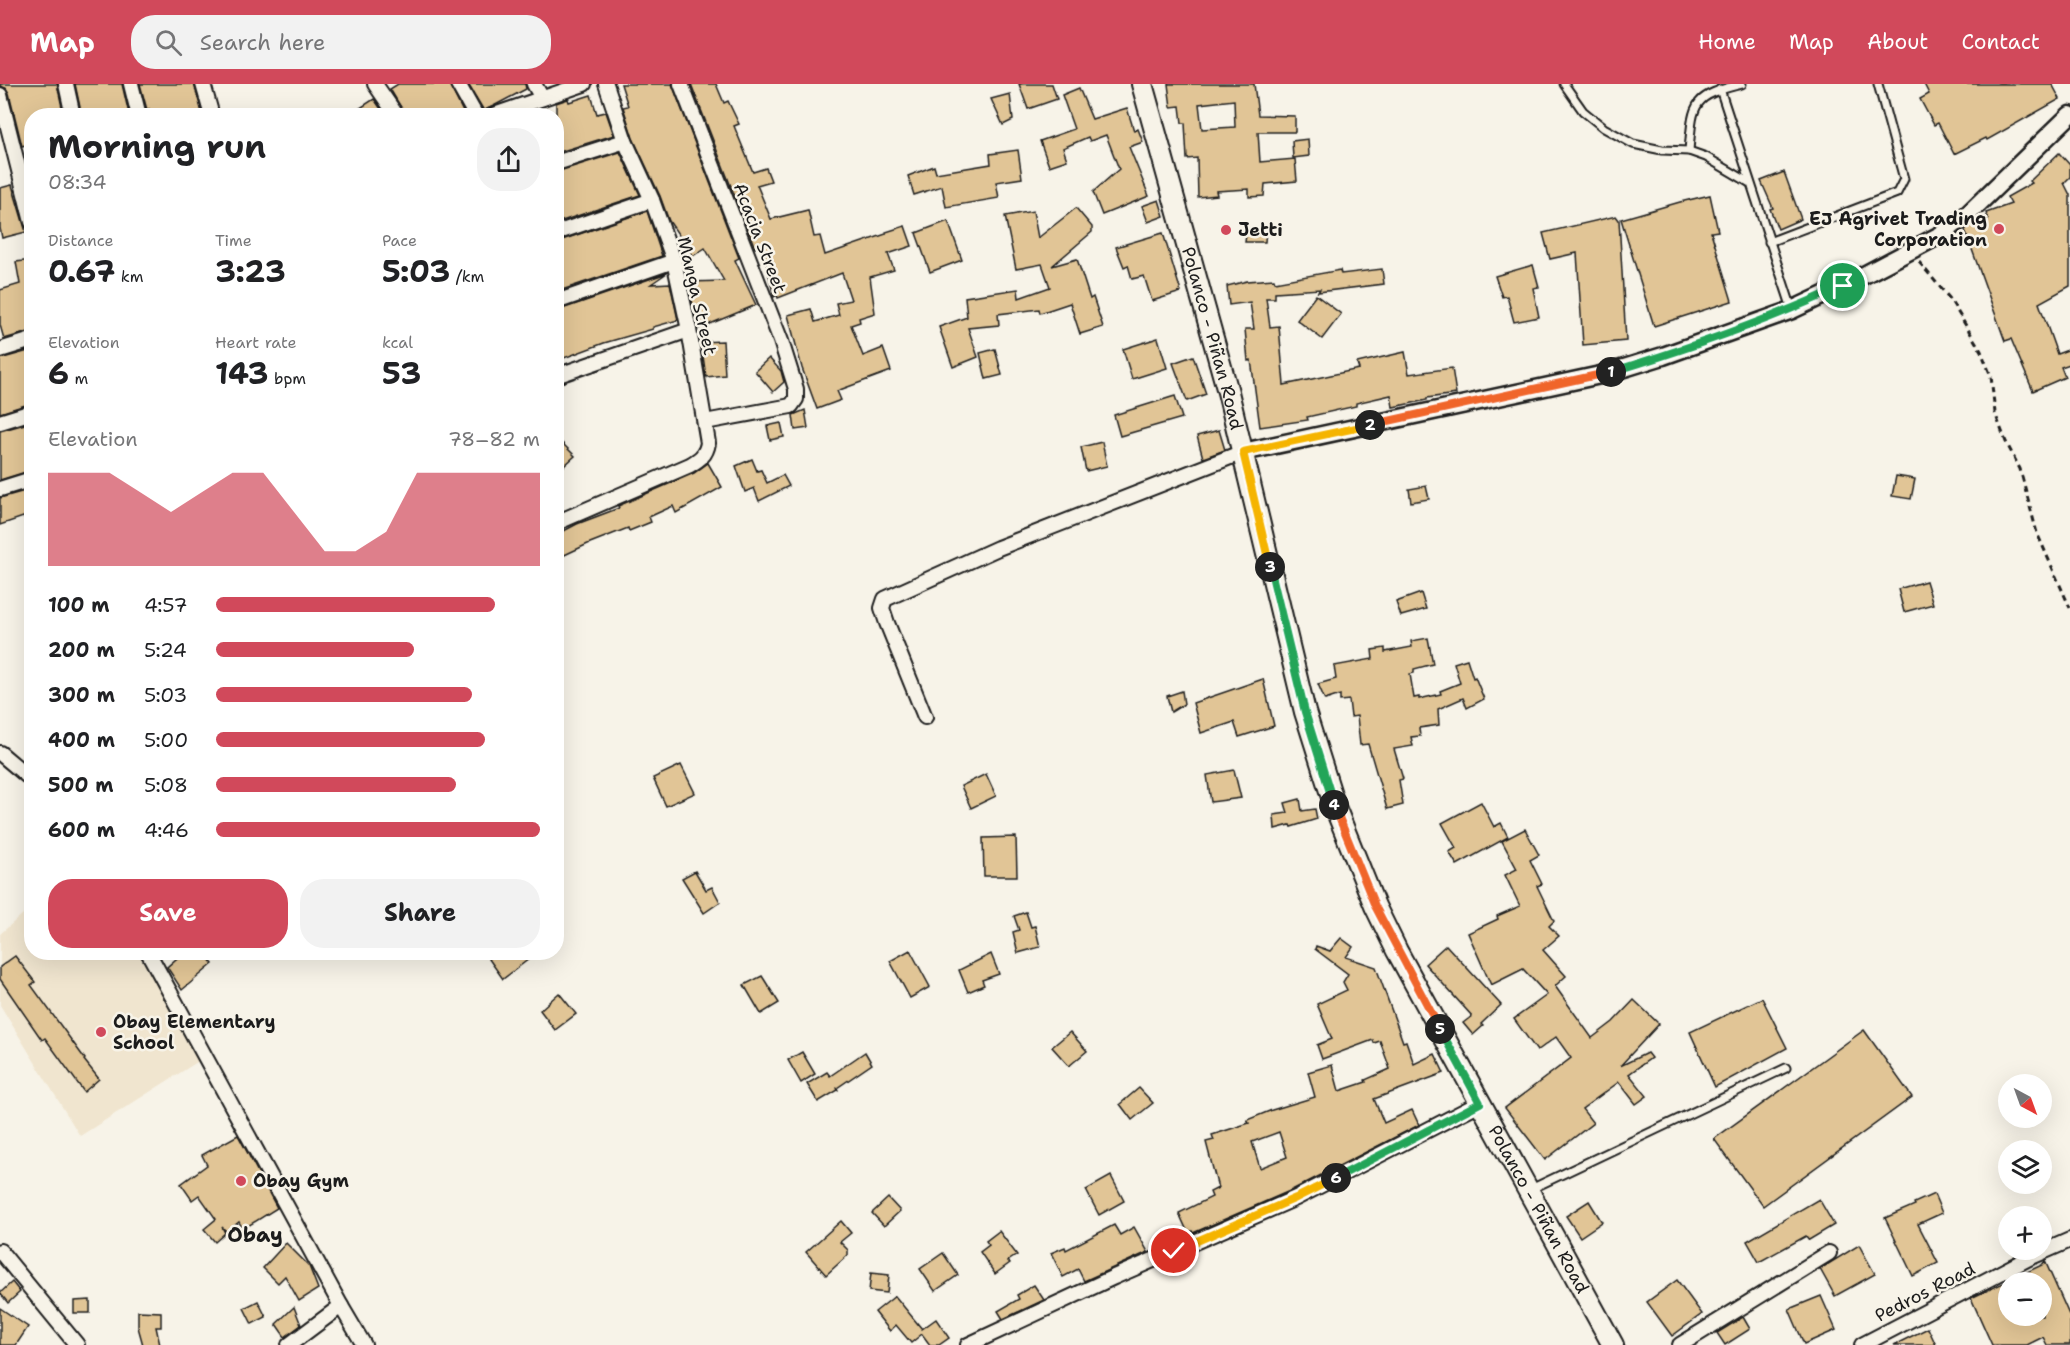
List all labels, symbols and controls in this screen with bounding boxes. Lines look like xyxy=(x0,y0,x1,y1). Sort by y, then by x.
search box xyxy=(131,15,551,69)
text: Map xyxy=(30,23,95,61)
icon: search xyxy=(152,26,185,59)
text: Search here xyxy=(200,28,325,57)
text: Home xyxy=(1698,28,1756,56)
text: Map xyxy=(1789,28,1834,56)
text: About xyxy=(1867,28,1928,56)
text: Contact xyxy=(1961,28,2040,56)
text: Morning run xyxy=(48,124,266,169)
button: share xyxy=(477,128,540,191)
text: 08:34 xyxy=(48,169,107,195)
street label: Acacia Street xyxy=(728,179,792,297)
place label: EJ Agrivet Trading Corporation xyxy=(1809,207,1987,252)
place label: Jetti xyxy=(1238,218,1283,242)
marker: EJ Agrivet Trading Corporation xyxy=(1992,222,2006,236)
marker: Jetti xyxy=(1219,223,1233,237)
text: Distance xyxy=(48,230,114,251)
text: Time xyxy=(215,230,252,251)
text: Pace xyxy=(382,230,417,251)
street label: Manga Street xyxy=(672,235,722,358)
street label: Polanco - Piñan Road xyxy=(1176,244,1249,432)
text: 0.67 xyxy=(48,251,115,292)
text: 3:23 xyxy=(215,251,286,292)
text: 5:03 xyxy=(382,251,450,292)
pin xyxy=(1817,260,1868,311)
text: km xyxy=(115,266,143,287)
text: /km xyxy=(450,266,484,287)
icon: arrive xyxy=(1826,269,1859,302)
text: Elevation xyxy=(48,332,120,353)
text: Heart rate xyxy=(215,332,297,353)
text: kcal xyxy=(382,332,413,353)
text: 6 xyxy=(48,353,69,394)
text: 143 xyxy=(215,353,269,394)
text: 53 xyxy=(382,353,421,394)
pin: 1 xyxy=(1596,357,1626,387)
text: 1 xyxy=(1607,361,1615,382)
text: m xyxy=(69,368,88,389)
text: bpm xyxy=(269,368,306,389)
pin: 2 xyxy=(1355,410,1385,440)
text: 2 xyxy=(1364,414,1376,435)
text: Elevation xyxy=(48,426,138,452)
text: 78–82 m xyxy=(448,426,540,452)
pin: 3 xyxy=(1255,552,1285,582)
text: 3 xyxy=(1264,556,1276,577)
text: 100 m xyxy=(48,592,110,618)
text: 4:57 xyxy=(144,592,187,618)
text: 200 m xyxy=(48,637,115,663)
text: 5:24 xyxy=(144,637,187,663)
text: 300 m xyxy=(48,682,115,708)
text: 5:03 xyxy=(144,682,187,708)
text: 400 m xyxy=(48,727,115,753)
text: 5:00 xyxy=(144,727,188,753)
text: 500 m xyxy=(48,772,114,798)
text: 5:08 xyxy=(144,772,188,798)
pin: 4 xyxy=(1319,790,1349,820)
text: 4 xyxy=(1328,794,1340,815)
text: 600 m xyxy=(48,817,115,843)
text: 4:46 xyxy=(144,817,189,843)
button: Save xyxy=(48,879,288,948)
button: Share xyxy=(300,879,540,948)
place label: Obay Elementary School xyxy=(113,1010,276,1055)
pin: 5 xyxy=(1425,1014,1455,1044)
text: 5 xyxy=(1435,1018,1445,1039)
marker: Obay Elementary School xyxy=(94,1025,108,1039)
north arrow xyxy=(1998,1074,2052,1128)
map controls xyxy=(1998,1074,2052,1326)
street label: Polanco - Piñan Road xyxy=(1483,1121,1594,1298)
button: layers xyxy=(1998,1140,2052,1194)
pin: 6 xyxy=(1321,1163,1351,1193)
text: 6 xyxy=(1330,1167,1342,1188)
place label: Obay Gym xyxy=(253,1169,349,1193)
marker: Obay Gym xyxy=(234,1174,248,1188)
button: + xyxy=(1998,1206,2052,1260)
district label: Obay xyxy=(227,1221,283,1249)
pin xyxy=(1148,1225,1199,1276)
icon: check xyxy=(1157,1234,1190,1267)
street label: Pedros Road xyxy=(1871,1256,1979,1328)
button: − xyxy=(1998,1272,2052,1326)

